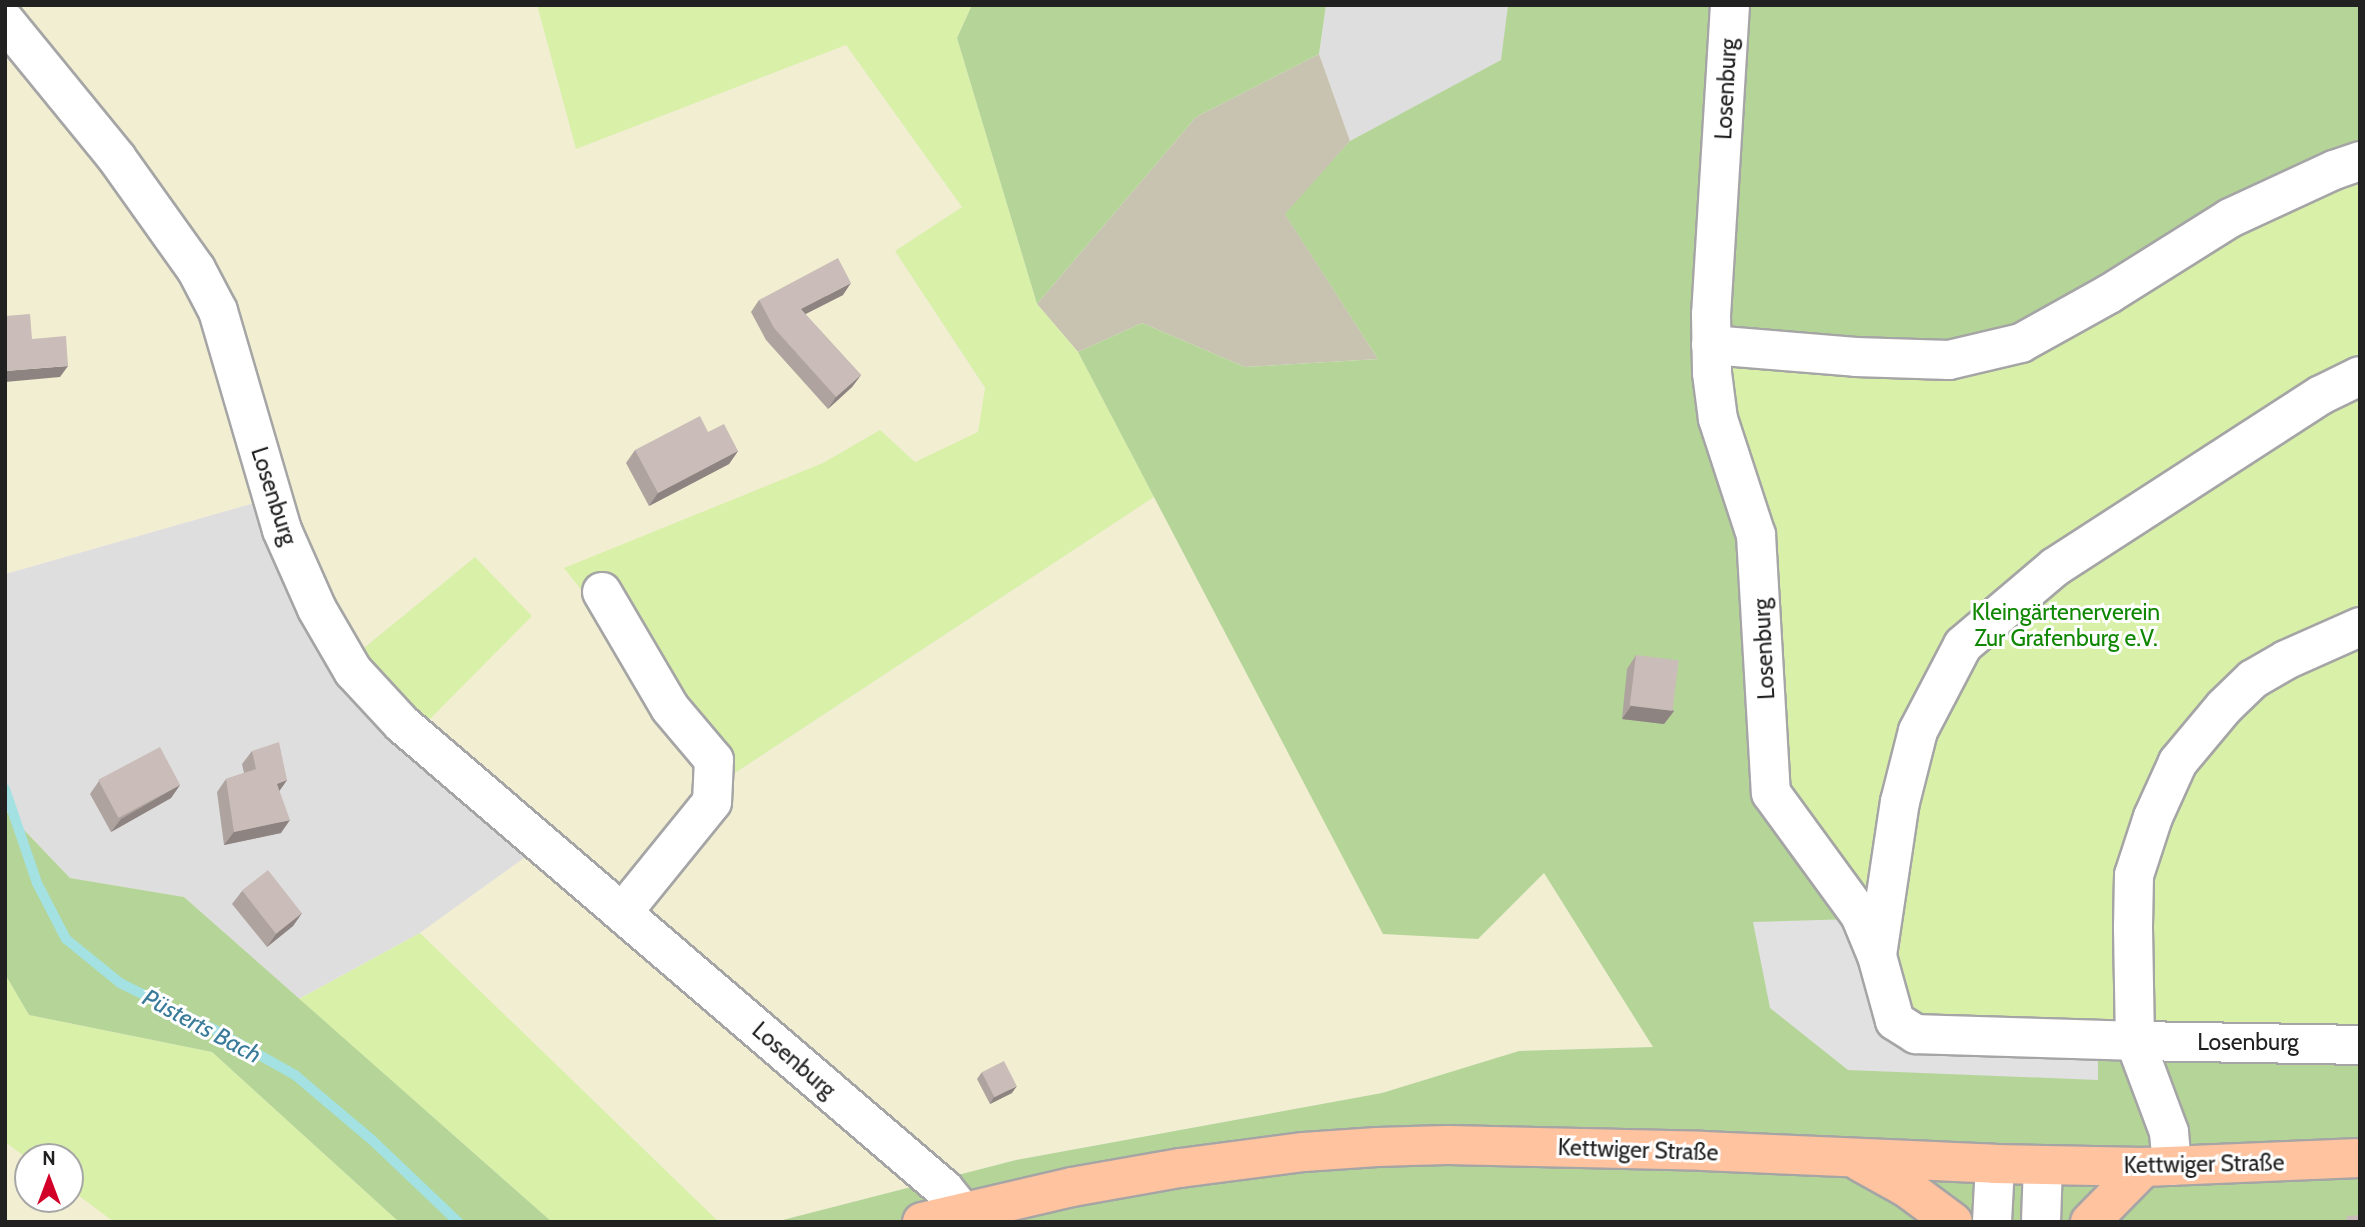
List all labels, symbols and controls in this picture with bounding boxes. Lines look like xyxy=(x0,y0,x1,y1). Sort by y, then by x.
street label: Losenburg xyxy=(1710,38,1742,140)
street label: Losenburg xyxy=(245,443,303,549)
street label: Losenburg xyxy=(1748,598,1780,700)
park label: Kleingärtenerverein Zur Grafenburg e.V. xyxy=(1972,598,2160,652)
water label: Püsterts Bach xyxy=(138,983,266,1069)
street label: Losenburg xyxy=(747,1016,841,1104)
street label: Losenburg xyxy=(2197,1028,2299,1056)
street label: Kettwiger Straße xyxy=(1557,1133,1719,1167)
north arrow xyxy=(14,1143,84,1213)
text: N xyxy=(42,1147,56,1170)
street label: Kettwiger Straße xyxy=(2123,1149,2285,1179)

